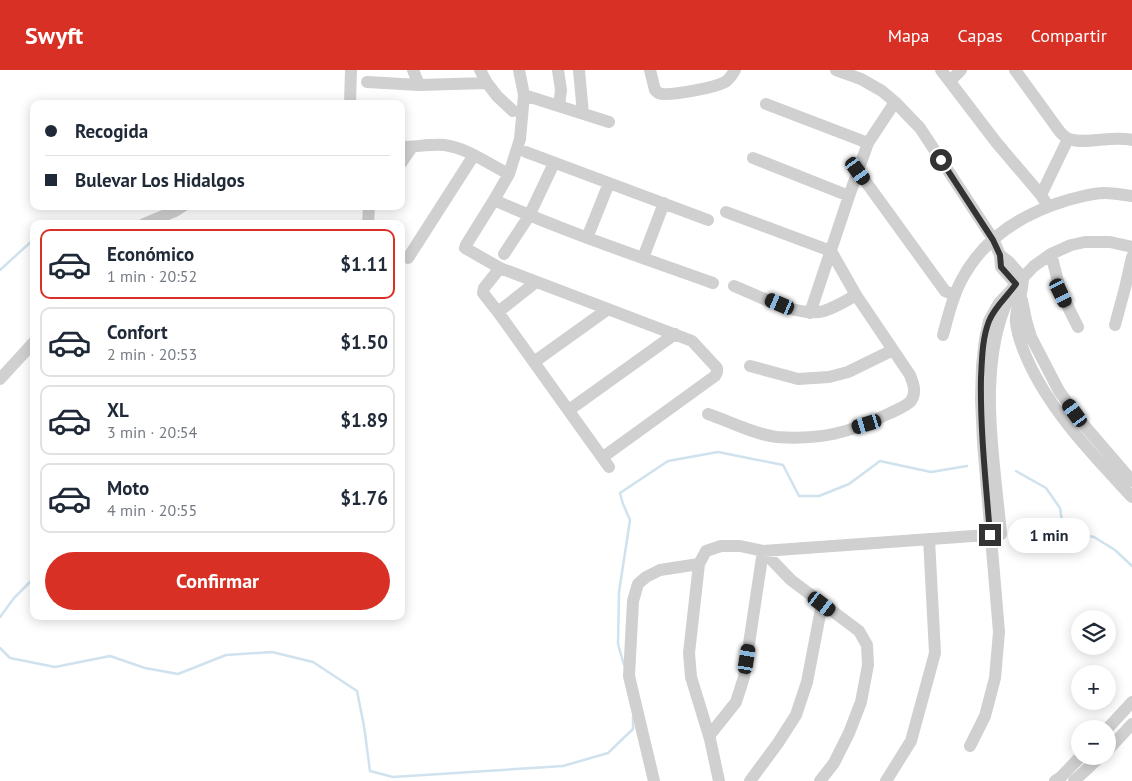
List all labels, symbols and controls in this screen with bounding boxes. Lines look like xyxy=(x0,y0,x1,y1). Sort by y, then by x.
text: Swyft xyxy=(25,20,83,51)
text: Mapa xyxy=(888,24,930,47)
text: Capas xyxy=(958,24,1003,47)
text: Compartir xyxy=(1031,24,1107,47)
text: Recogida xyxy=(75,119,148,143)
route start xyxy=(930,149,952,171)
car xyxy=(843,154,872,188)
text: Bulevar Los Hidalgos xyxy=(75,168,245,192)
icon: car xyxy=(47,242,92,287)
text: Económico xyxy=(107,242,194,266)
text: $1.11 xyxy=(340,252,388,276)
text: 1 min · 20:52 xyxy=(107,266,197,286)
car xyxy=(1047,276,1074,310)
car xyxy=(763,291,796,317)
icon: car xyxy=(47,320,92,365)
text: Confort xyxy=(107,320,168,344)
text: $1.50 xyxy=(340,330,388,354)
text: 2 min · 20:53 xyxy=(107,344,197,364)
car xyxy=(1060,396,1089,430)
icon: car xyxy=(47,398,92,443)
text: XL xyxy=(107,398,129,422)
text: $1.89 xyxy=(340,408,388,432)
car xyxy=(850,412,883,436)
text: 3 min · 20:54 xyxy=(107,422,197,442)
icon: car xyxy=(47,476,92,521)
text: Moto xyxy=(107,476,149,500)
text: $1.76 xyxy=(340,486,388,510)
text: 4 min · 20:55 xyxy=(107,500,197,520)
callout: 1 min xyxy=(1008,518,1090,552)
route end xyxy=(979,524,1001,546)
text: 1 min xyxy=(1029,525,1069,545)
button: Confirmar xyxy=(45,552,390,610)
car xyxy=(805,589,838,619)
map controls xyxy=(1071,610,1116,765)
button: layers xyxy=(1071,610,1116,655)
car xyxy=(737,643,756,675)
button: + xyxy=(1071,665,1116,710)
button: − xyxy=(1071,720,1116,765)

